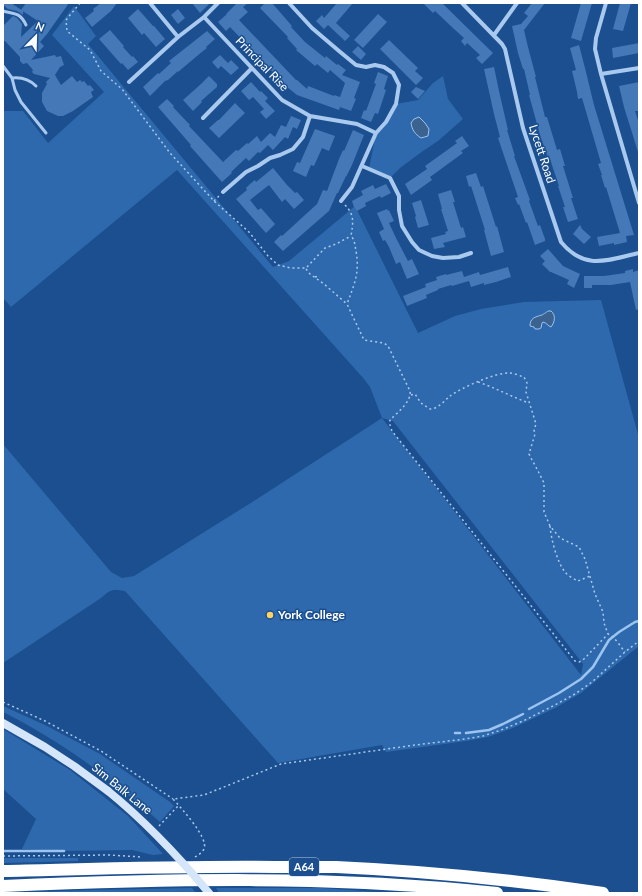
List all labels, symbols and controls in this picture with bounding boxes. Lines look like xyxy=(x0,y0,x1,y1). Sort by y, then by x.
north arrow xyxy=(16,16,56,56)
text: N xyxy=(34,19,47,34)
street label: Principal Rise xyxy=(233,33,292,94)
street label: Lycett Road xyxy=(526,123,559,185)
place label: York College xyxy=(277,607,345,622)
marker: York College xyxy=(265,610,275,620)
street label: Sim Balk Lane xyxy=(89,760,155,817)
road number: A64 xyxy=(289,858,319,876)

